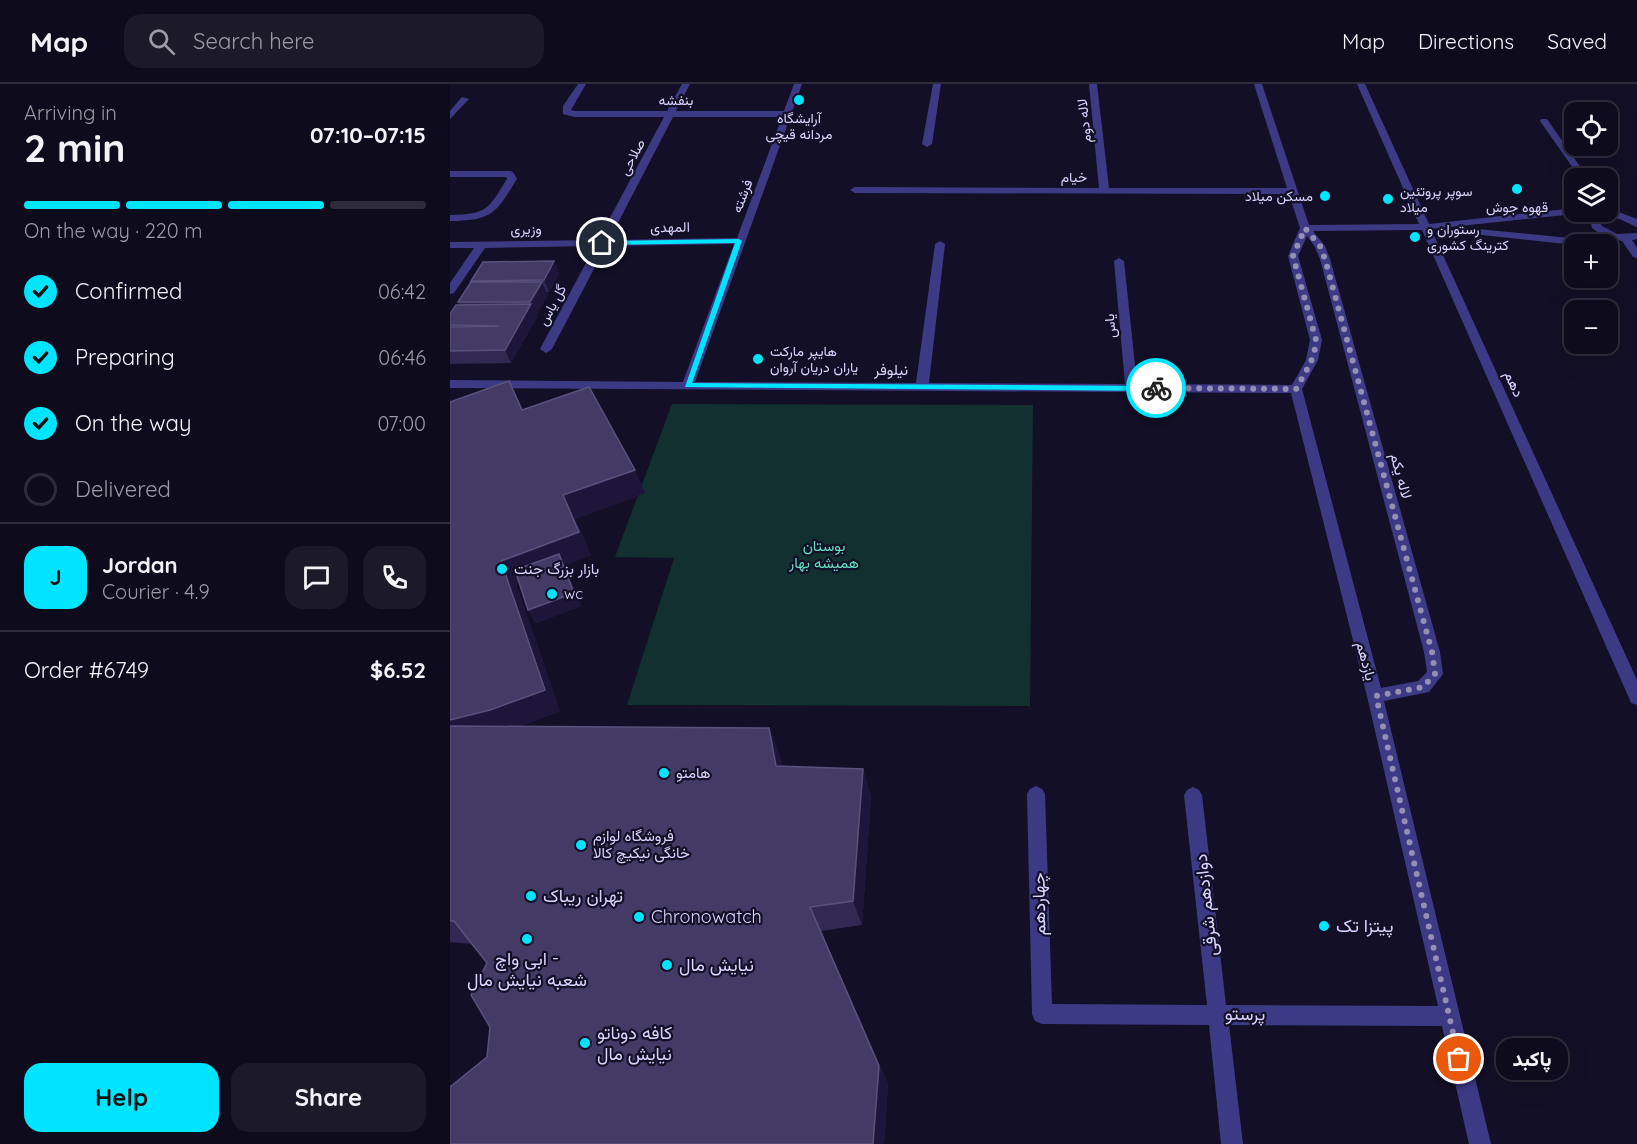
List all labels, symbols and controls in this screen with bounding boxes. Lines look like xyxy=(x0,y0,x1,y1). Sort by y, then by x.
search box xyxy=(124,14,544,68)
text: Map xyxy=(30,24,88,59)
icon: search xyxy=(145,25,178,58)
text: Search here xyxy=(193,27,315,55)
text: Map xyxy=(1342,28,1385,54)
text: Directions xyxy=(1418,28,1514,54)
text: Saved xyxy=(1547,28,1607,54)
street label: بنفشه xyxy=(659,91,693,109)
marker: آرایشگاه مردانه قیچی xyxy=(792,93,806,107)
street label: لاله دوم xyxy=(1073,98,1095,144)
text: Arriving in xyxy=(24,100,117,125)
map controls xyxy=(1564,102,1618,354)
button: locate xyxy=(1564,102,1618,156)
place label: آرایشگاه مردانه قیچی xyxy=(766,109,832,144)
text: 07:10–07:15 xyxy=(310,121,426,149)
text: 2 min xyxy=(24,123,126,172)
street label: صلاحی xyxy=(615,135,649,178)
street label: خیام xyxy=(1061,168,1087,186)
button: layers xyxy=(1564,168,1618,222)
street label: فرشته xyxy=(727,177,757,215)
place label: سوپر پروتئین میلاد xyxy=(1400,182,1473,216)
marker: قهوه جوش xyxy=(1510,182,1524,196)
place label: مسکن میلاد xyxy=(1245,187,1313,205)
marker: مسکن میلاد xyxy=(1318,189,1332,203)
marker: سوپر پروتئین میلاد xyxy=(1381,192,1395,206)
place label: قهوه جوش xyxy=(1486,198,1548,216)
pin xyxy=(576,217,627,268)
text: On the way · 220 m xyxy=(24,218,202,243)
street label: المهدی xyxy=(650,218,690,236)
street label: وزیری xyxy=(510,220,542,238)
place label: رستوران و کترینگ کشوری xyxy=(1427,220,1509,254)
icon: home xyxy=(585,226,618,259)
marker: رستوران و کترینگ کشوری xyxy=(1408,230,1422,244)
button: + xyxy=(1564,234,1618,288)
icon: check xyxy=(24,275,57,308)
text: Confirmed xyxy=(75,277,182,305)
text: 06:42 xyxy=(378,279,426,304)
street label: گل یاس xyxy=(534,281,570,329)
button: − xyxy=(1564,300,1618,354)
street label: یاس xyxy=(1100,313,1120,339)
icon: check xyxy=(24,341,57,374)
place label: هایپر مارکت یاران دریان آروان xyxy=(770,342,858,376)
text: Preparing xyxy=(75,343,175,371)
text: 06:46 xyxy=(378,345,426,370)
marker: هایپر مارکت یاران دریان آروان xyxy=(751,352,765,366)
courier xyxy=(1126,358,1186,418)
street label: نیلوفر xyxy=(873,360,908,379)
street label: دهم xyxy=(1499,368,1529,400)
icon: bike xyxy=(1140,372,1173,405)
icon: check xyxy=(24,407,57,440)
text: On the way xyxy=(75,409,191,437)
text: 07:00 xyxy=(377,411,426,436)
street label: لاله یکم xyxy=(1385,451,1417,501)
text: Delivered xyxy=(75,475,171,503)
park label: بوستان همیشه بهار xyxy=(788,536,859,572)
button: chat xyxy=(285,546,348,609)
button: phone xyxy=(363,546,426,609)
text: Jordan xyxy=(102,551,178,579)
place label: بازار بزرگ جنت xyxy=(514,559,599,578)
marker: بازار بزرگ جنت xyxy=(495,562,509,576)
text: J xyxy=(49,563,62,591)
text: Courier · 4.9 xyxy=(102,579,210,604)
place label: wc xyxy=(564,584,583,603)
marker: wc xyxy=(545,587,559,601)
street label: یازدهم xyxy=(1351,639,1381,683)
text: Order #6749 xyxy=(24,656,149,684)
text: $6.52 xyxy=(370,656,426,684)
place label: هامتو xyxy=(676,763,710,782)
marker: هامتو xyxy=(657,766,671,780)
place label: فروشگاه لوازم خانگی نیکیچ کالا xyxy=(593,826,690,864)
marker: فروشگاه لوازم خانگی نیکیچ کالا xyxy=(574,838,588,852)
street label: دوازدهم شرقی xyxy=(1189,853,1223,957)
street label: چهاردهم xyxy=(1026,872,1052,936)
place label: تهران ریباک xyxy=(543,884,623,907)
marker: تهران ریباک xyxy=(524,889,538,903)
place label: Chronowatch xyxy=(651,905,762,928)
marker: Chronowatch xyxy=(632,910,646,924)
place label: پیتزا تک xyxy=(1336,914,1393,938)
marker: پیتزا تک xyxy=(1317,919,1331,933)
marker: ابی واچ - شعبه نیایش مال xyxy=(520,932,534,946)
place label: ابی واچ - شعبه نیایش مال xyxy=(467,947,587,991)
place label: نیایش مال xyxy=(679,953,754,976)
marker: نیایش مال xyxy=(660,958,674,972)
street label: پرستو xyxy=(1225,1002,1265,1026)
place label: کافه دوناتو نیایش مال xyxy=(597,1021,672,1065)
pin xyxy=(1433,1033,1484,1084)
marker: کافه دوناتو نیایش مال xyxy=(578,1036,592,1050)
callout: پاکبد xyxy=(1495,1038,1567,1080)
icon: bag xyxy=(1442,1042,1475,1075)
text: پاکبد xyxy=(1513,1046,1551,1071)
button: Help xyxy=(24,1063,219,1132)
button: Share xyxy=(231,1063,426,1132)

